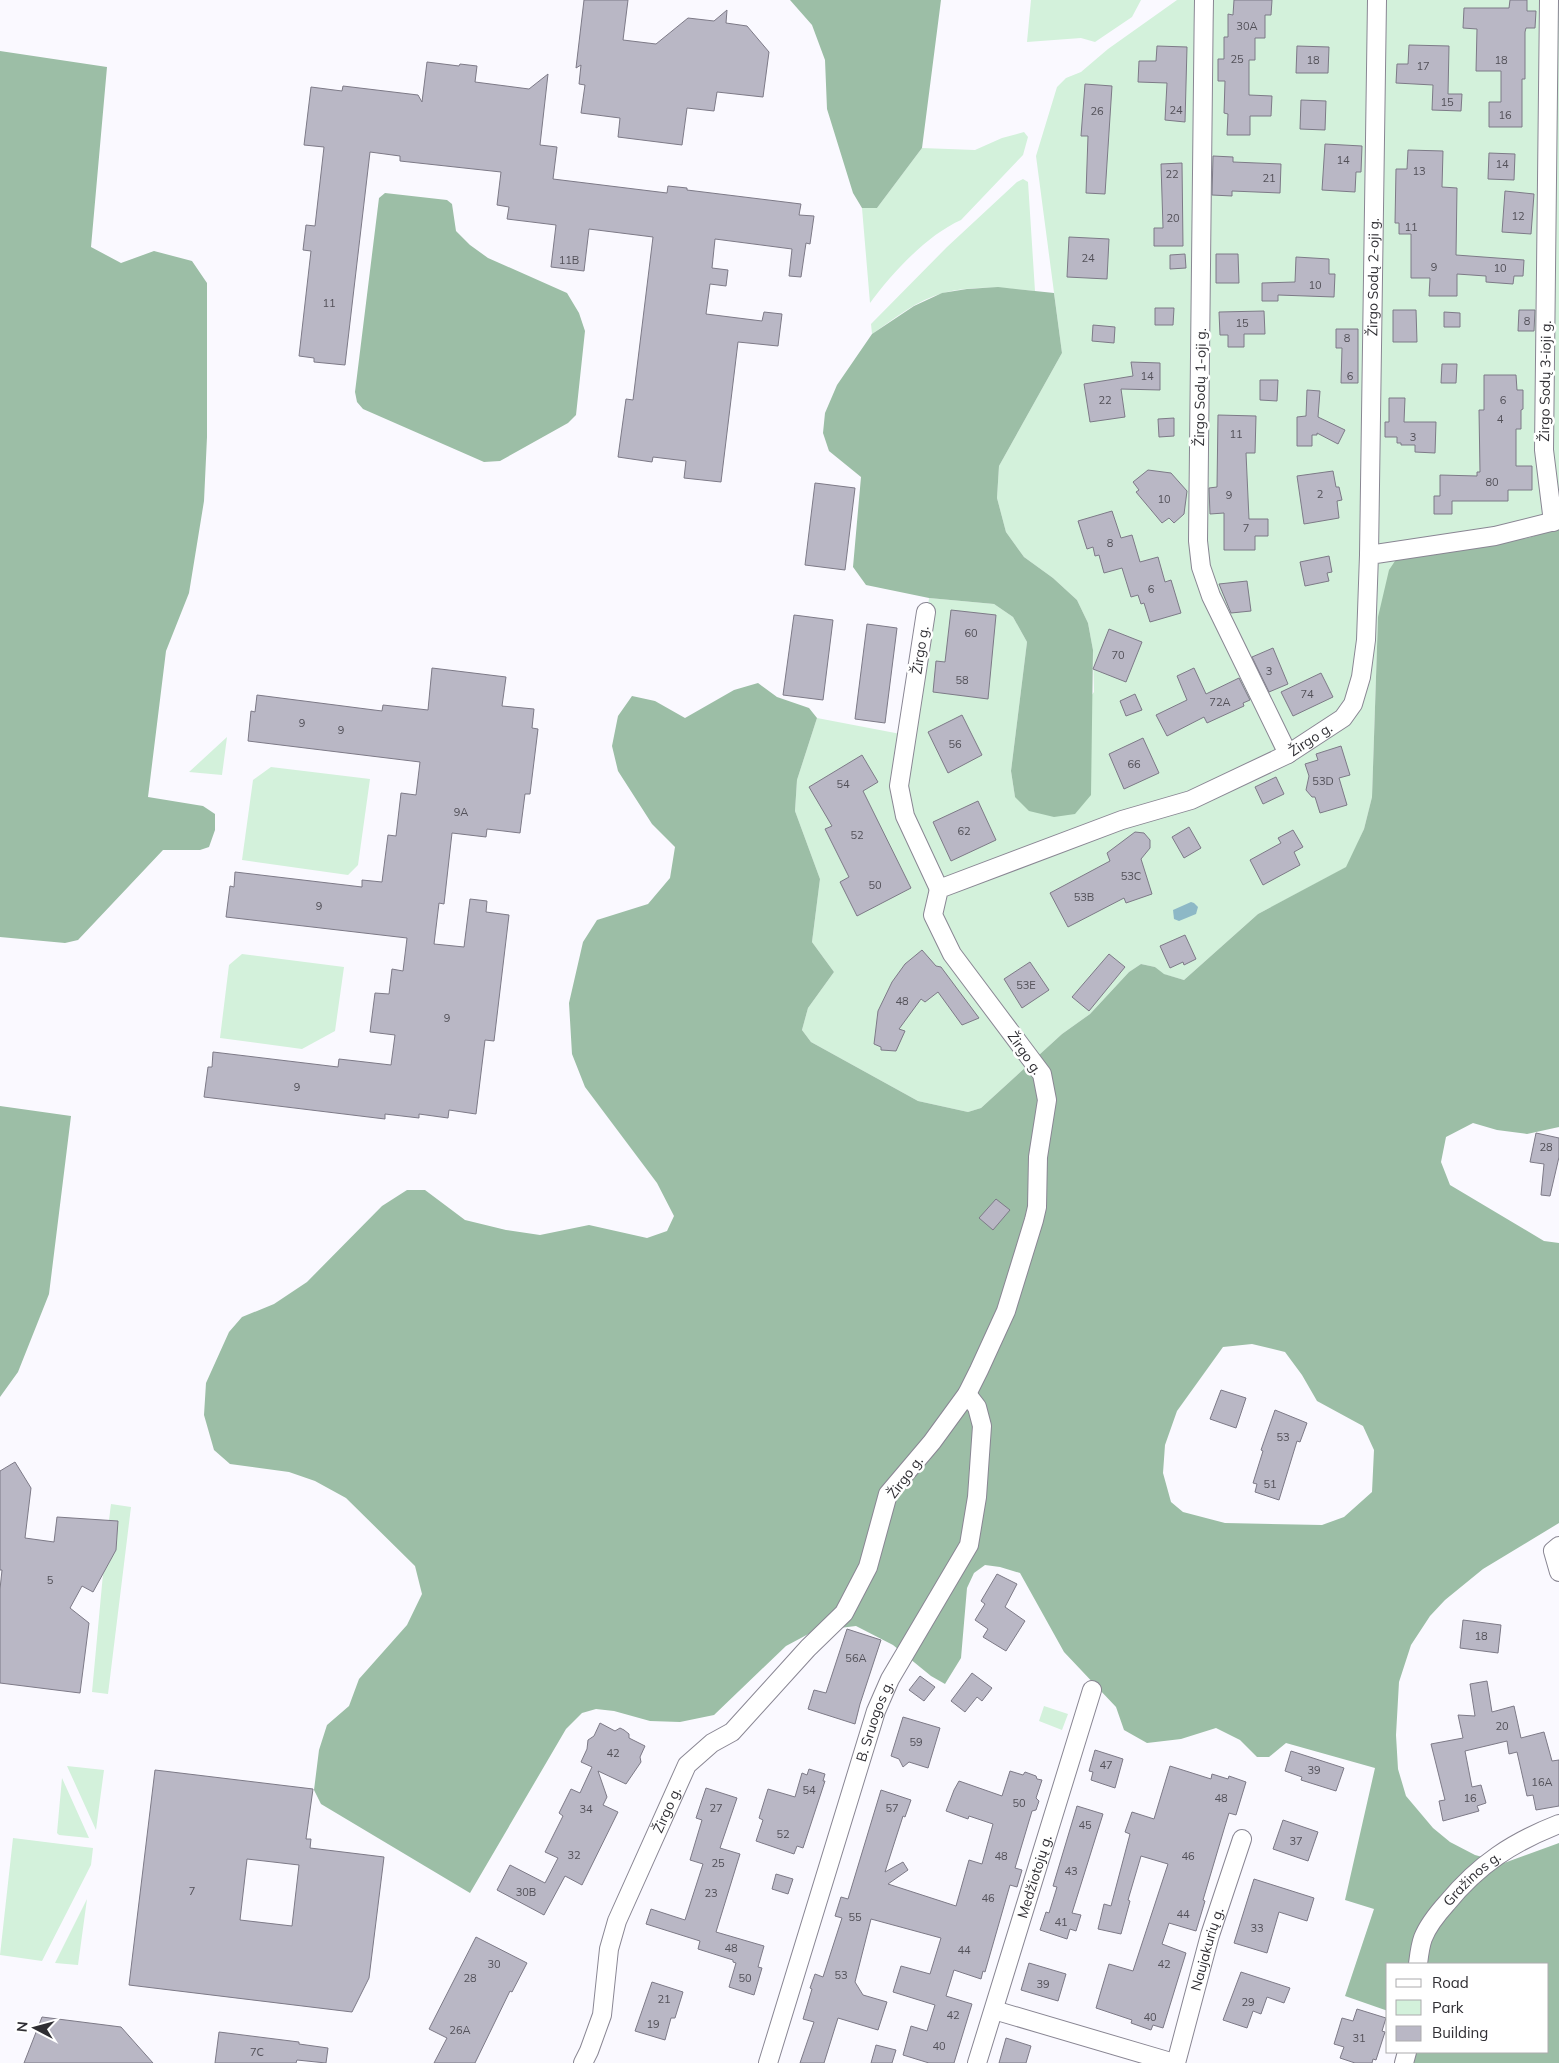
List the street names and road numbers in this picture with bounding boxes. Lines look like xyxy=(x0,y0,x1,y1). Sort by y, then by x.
street label: Žirgo Sodų 2-oji g. xyxy=(1363,218,1383,336)
street label: Žirgo Sodų 3-ioji g. xyxy=(1535,320,1555,442)
street label: Žirgo Sodų 1-oji g. xyxy=(1190,328,1210,446)
street label: Žirgo g. xyxy=(907,625,933,675)
street label: Žirgo g. xyxy=(1285,719,1336,760)
street label: Žirgo g. xyxy=(1004,1028,1046,1078)
street label: Žirgo g. xyxy=(883,1452,927,1502)
street label: B. Sruogos g. xyxy=(852,1678,897,1764)
street label: Žirgo g. xyxy=(649,1784,685,1836)
street label: Medžiotojų g. xyxy=(1013,1833,1056,1920)
street label: Gražinos g. xyxy=(1439,1847,1504,1910)
street label: Naujakurių g. xyxy=(1187,1905,1228,1993)

